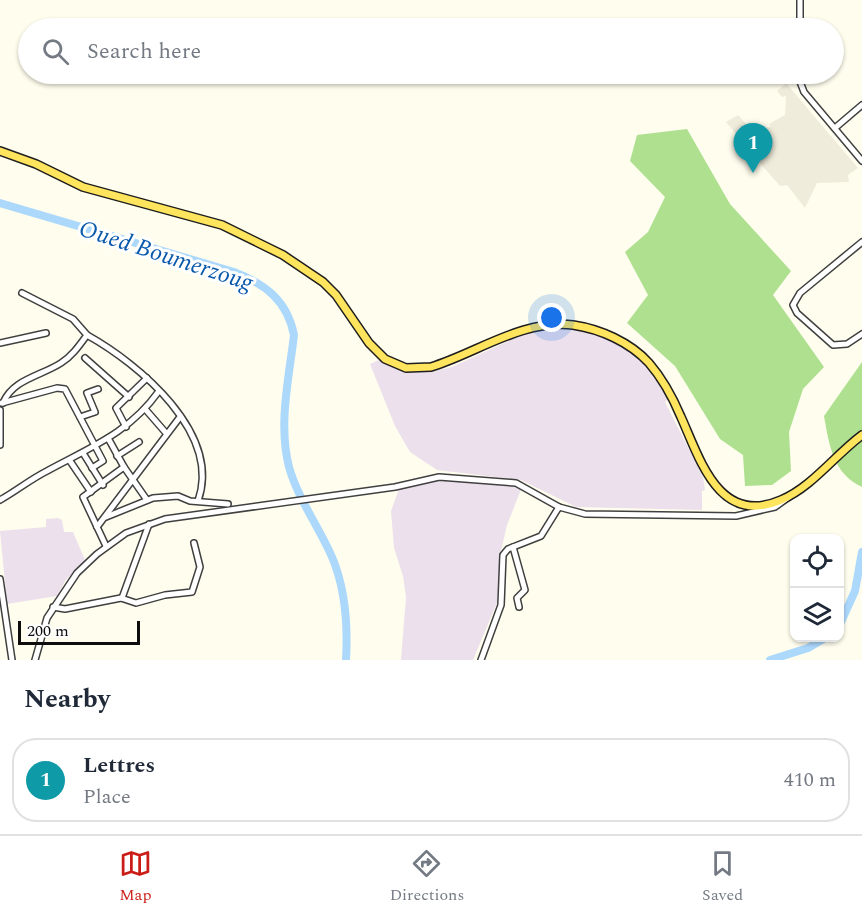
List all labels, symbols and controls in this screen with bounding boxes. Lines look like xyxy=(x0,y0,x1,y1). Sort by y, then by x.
search box xyxy=(18,18,844,84)
icon: search xyxy=(39,35,72,68)
text: Search here xyxy=(87,35,201,68)
pin: 1 xyxy=(734,124,772,173)
water label: Oued Boumerzoug xyxy=(74,211,259,301)
your location xyxy=(537,303,566,332)
map controls xyxy=(790,534,844,642)
button: locate xyxy=(790,534,844,588)
button: layers xyxy=(790,588,844,642)
scale bar xyxy=(18,618,140,646)
text: 200 m xyxy=(27,619,69,643)
text: Nearby xyxy=(24,679,110,719)
text: Lettres xyxy=(83,749,155,782)
text: 1 xyxy=(40,765,51,795)
text: 410 m xyxy=(784,765,836,795)
text: Place xyxy=(83,782,131,812)
tab: Map xyxy=(119,847,152,907)
tab: Directions xyxy=(390,847,464,907)
tab: Saved xyxy=(702,847,743,907)

